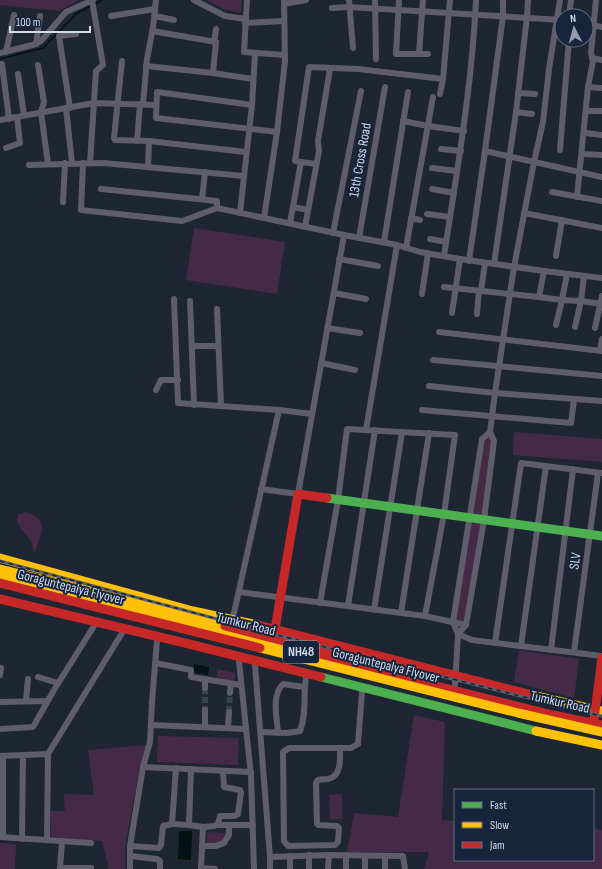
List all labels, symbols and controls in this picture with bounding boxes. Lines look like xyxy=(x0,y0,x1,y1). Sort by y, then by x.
scale bar xyxy=(10,8,90,34)
north arrow xyxy=(554,8,594,48)
text: N xyxy=(569,12,577,25)
text: 100 m xyxy=(16,15,41,30)
street label: 13th Cross Road xyxy=(345,121,375,198)
street label: SLV xyxy=(565,551,585,570)
street label: Goraguntepalya Flyover xyxy=(16,565,126,609)
street label: Tumkur Road xyxy=(215,608,277,640)
road number: NH48 xyxy=(283,641,319,663)
street label: Goraguntepalya Flyover xyxy=(331,643,441,687)
street label: Tumkur Road xyxy=(529,687,591,717)
legend xyxy=(454,789,594,861)
text: Fast xyxy=(490,798,507,813)
text: Slow xyxy=(490,818,509,833)
text: Jam xyxy=(489,838,505,853)

